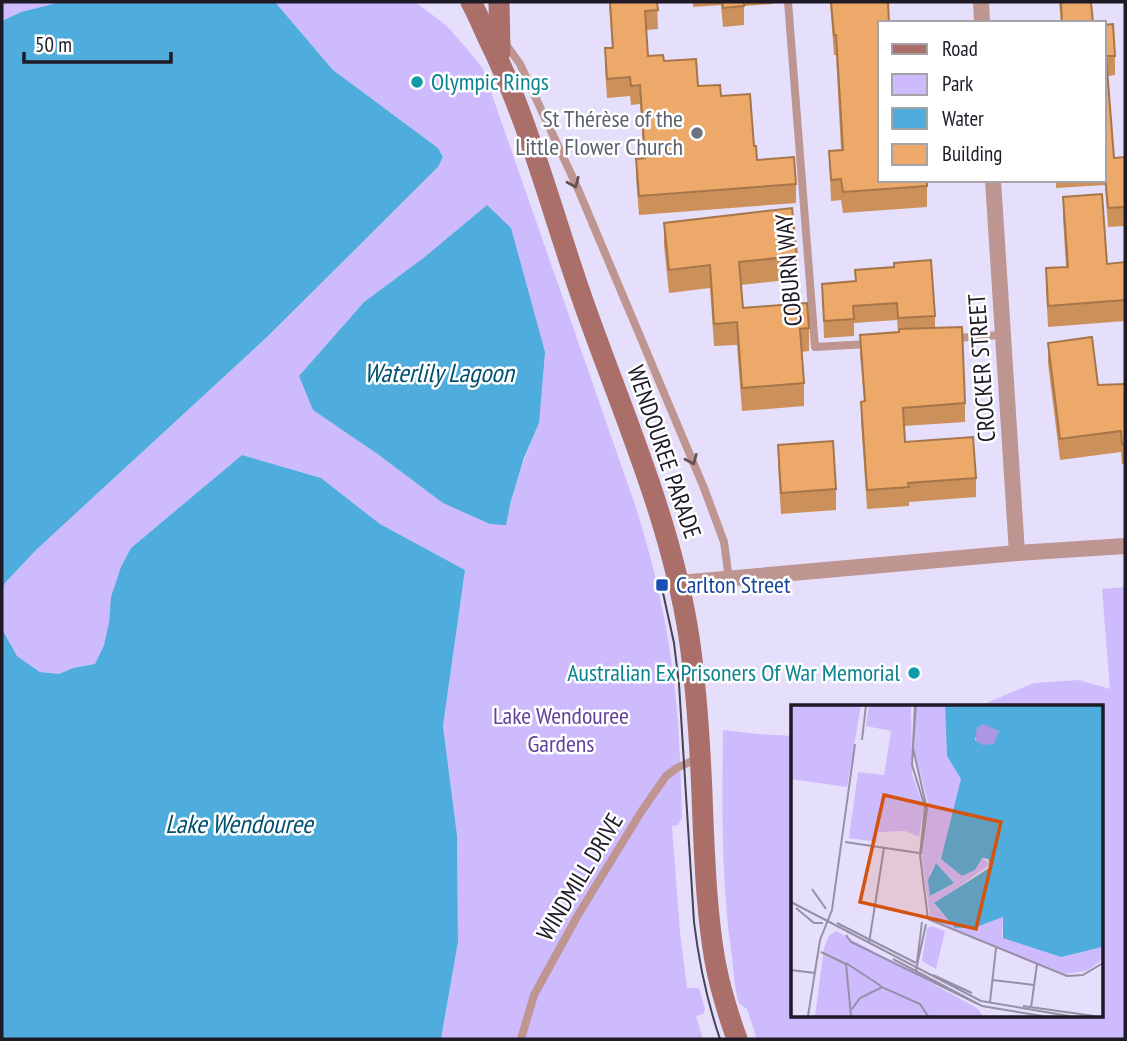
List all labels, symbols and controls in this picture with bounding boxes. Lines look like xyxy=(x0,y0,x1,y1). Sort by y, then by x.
scale bar xyxy=(24,21,172,65)
legend xyxy=(878,21,1106,182)
text: 50 m xyxy=(35,31,72,58)
text: Road xyxy=(942,35,978,62)
place label: Olympic Rings xyxy=(431,66,549,97)
text: Park xyxy=(942,70,973,97)
marker: Olympic Rings xyxy=(409,74,425,90)
place label: St Thérèse of the Little Flower Church xyxy=(515,103,683,162)
text: Water xyxy=(942,105,984,132)
marker: St Thérèse of the Little Flower Church xyxy=(689,125,705,141)
text: Building xyxy=(942,140,1002,167)
one-way arrow xyxy=(566,176,580,188)
street label: COBURN WAY xyxy=(768,212,809,328)
street label: CROCKER STREET xyxy=(961,293,1002,443)
water label: Waterlily Lagoon xyxy=(364,356,516,389)
street label: WENDOUREE PARADE xyxy=(620,361,709,542)
one-way arrow xyxy=(683,453,697,465)
place label: Carlton Street xyxy=(676,569,791,600)
marker: Carlton Street xyxy=(654,577,670,593)
place label: Australian Ex Prisoners Of War Memorial xyxy=(567,657,900,688)
marker: Australian Ex Prisoners Of War Memorial xyxy=(906,665,922,681)
park label: Lake Wendouree Gardens xyxy=(493,700,629,759)
inset map xyxy=(791,705,1102,1016)
water label: Lake Wendouree xyxy=(165,807,315,840)
street label: WINDMILL DRIVE xyxy=(529,807,630,946)

